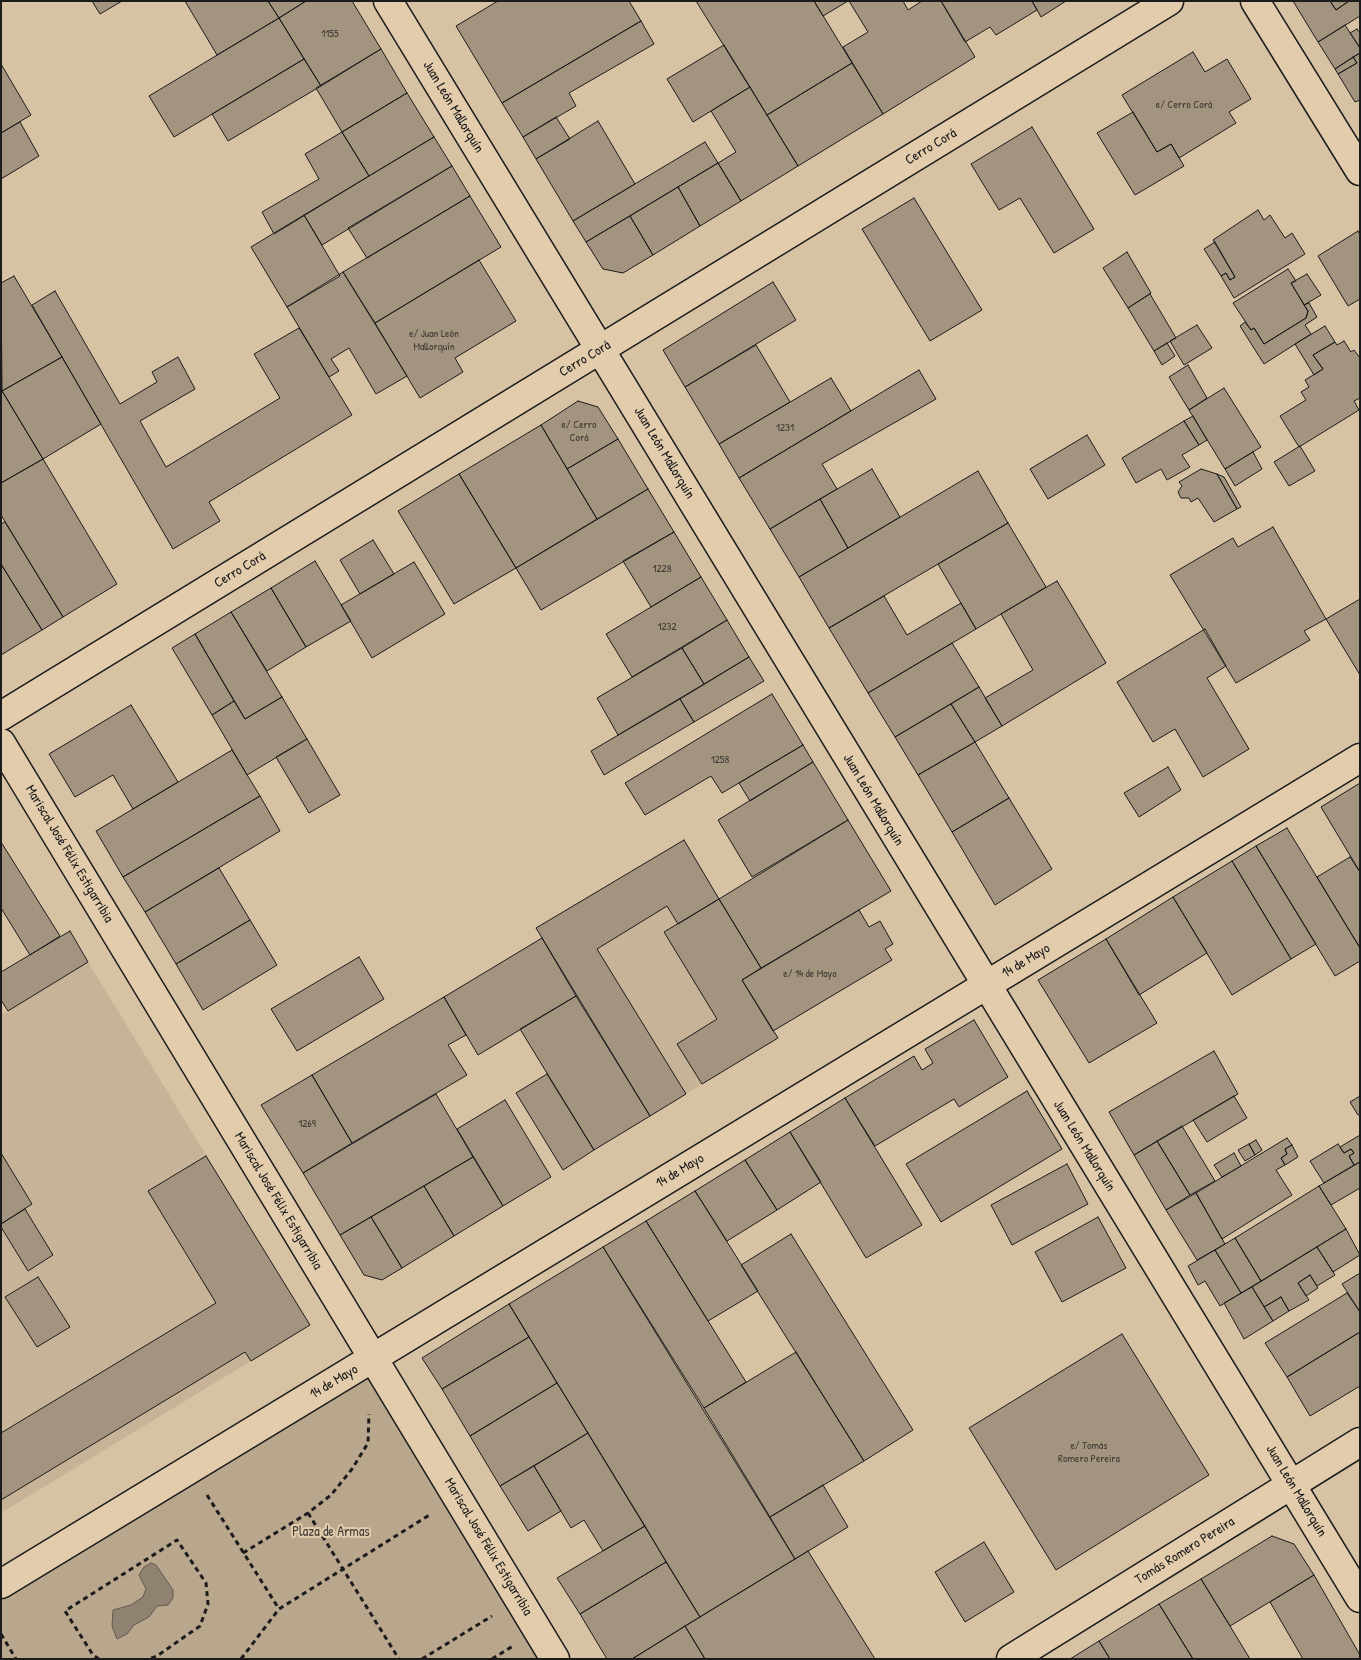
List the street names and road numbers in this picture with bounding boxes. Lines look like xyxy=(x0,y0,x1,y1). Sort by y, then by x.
street label: Juan León Mallorquín xyxy=(419,58,487,156)
street label: Cerro Corá xyxy=(902,125,960,169)
street label: Cerro Corá xyxy=(556,337,614,381)
street label: Juan León Mallorquín xyxy=(630,404,698,502)
street label: Cerro Corá xyxy=(211,548,269,592)
street label: Juan León Mallorquín xyxy=(839,751,907,849)
street label: Mariscal José Félix Estigarribia xyxy=(21,782,117,926)
street label: 14 de Mayo xyxy=(999,940,1053,982)
street label: Juan León Mallorquín xyxy=(1049,1097,1119,1195)
street label: Mariscal José Félix Estigarribia xyxy=(230,1129,326,1273)
street label: 14 de Mayo xyxy=(653,1150,707,1192)
street label: 14 de Mayo xyxy=(307,1361,361,1403)
street label: Juan León Mallorquín xyxy=(1262,1442,1330,1540)
street label: Mariscal José Félix Estigarribia xyxy=(440,1475,536,1619)
street label: Tomás Romero Pereira xyxy=(1132,1514,1238,1588)

